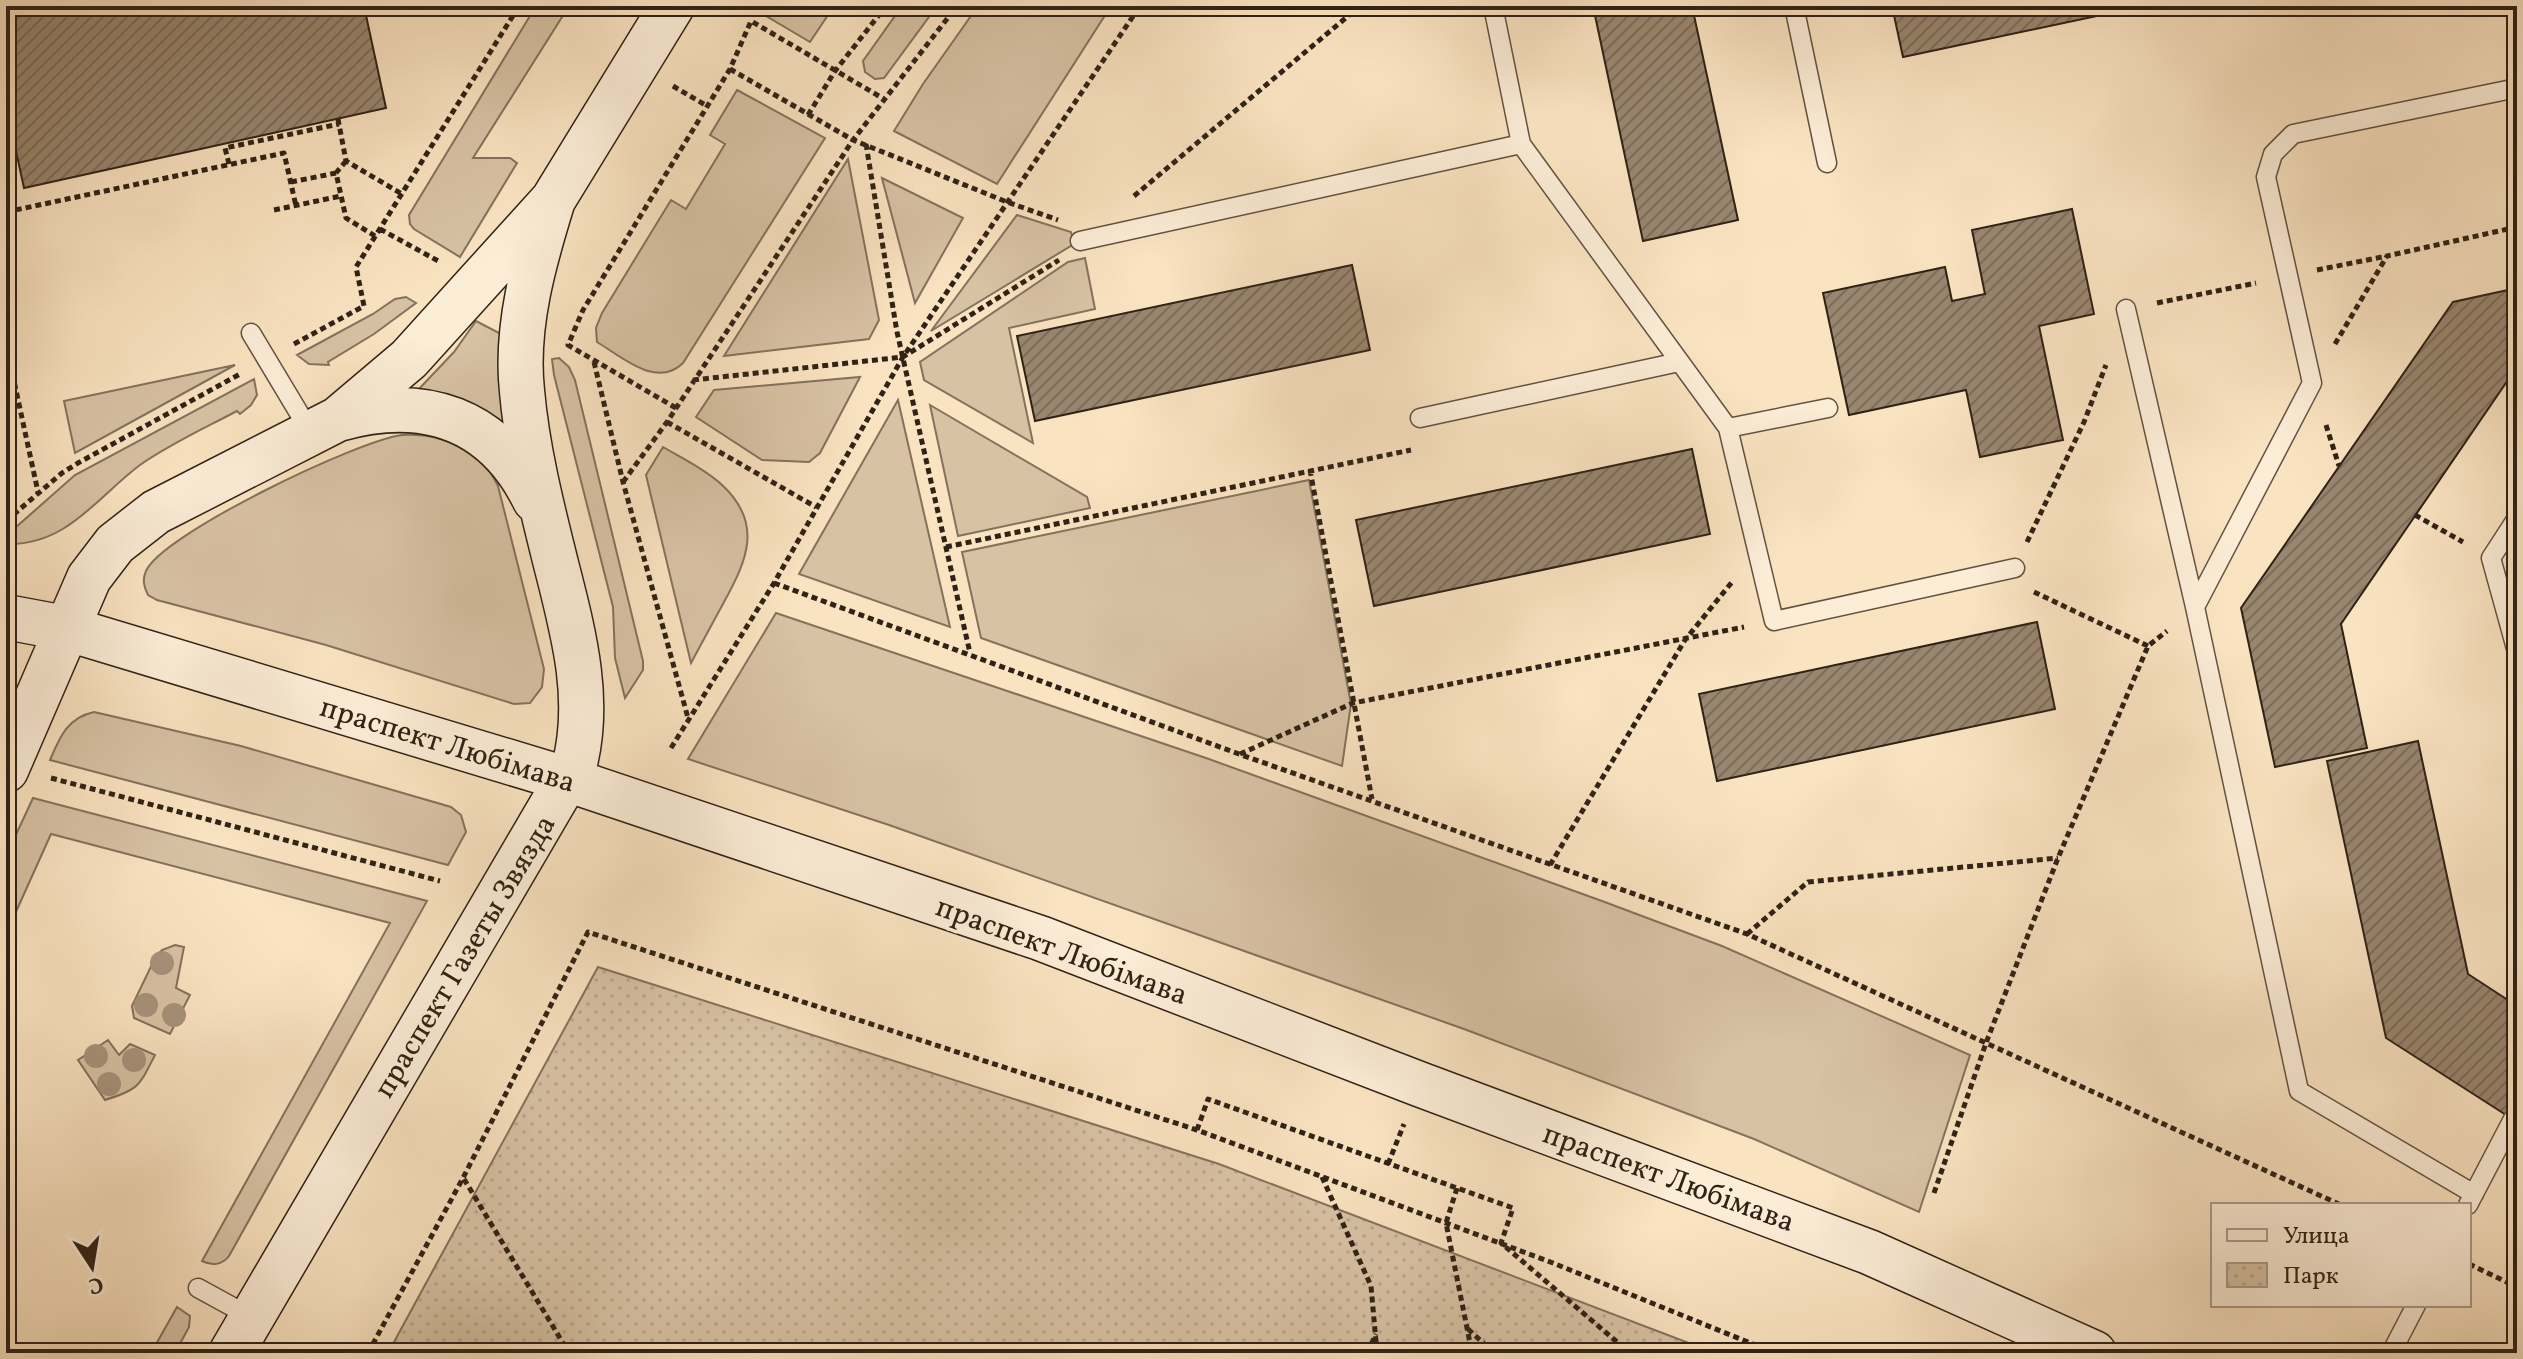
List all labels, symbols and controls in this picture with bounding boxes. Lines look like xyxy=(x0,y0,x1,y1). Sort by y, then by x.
street label: праспект Любімава xyxy=(314,687,580,805)
street label: праспект Газеты Звязда xyxy=(364,808,567,1107)
street label: праспект Любімава xyxy=(930,887,1193,1017)
street label: праспект Любімава xyxy=(1537,1114,1800,1244)
legend xyxy=(2211,1203,2471,1307)
text: Улица xyxy=(2283,1220,2350,1254)
north arrow xyxy=(52,1227,132,1307)
text: Парк xyxy=(2283,1260,2339,1294)
text: С xyxy=(85,1267,106,1301)

